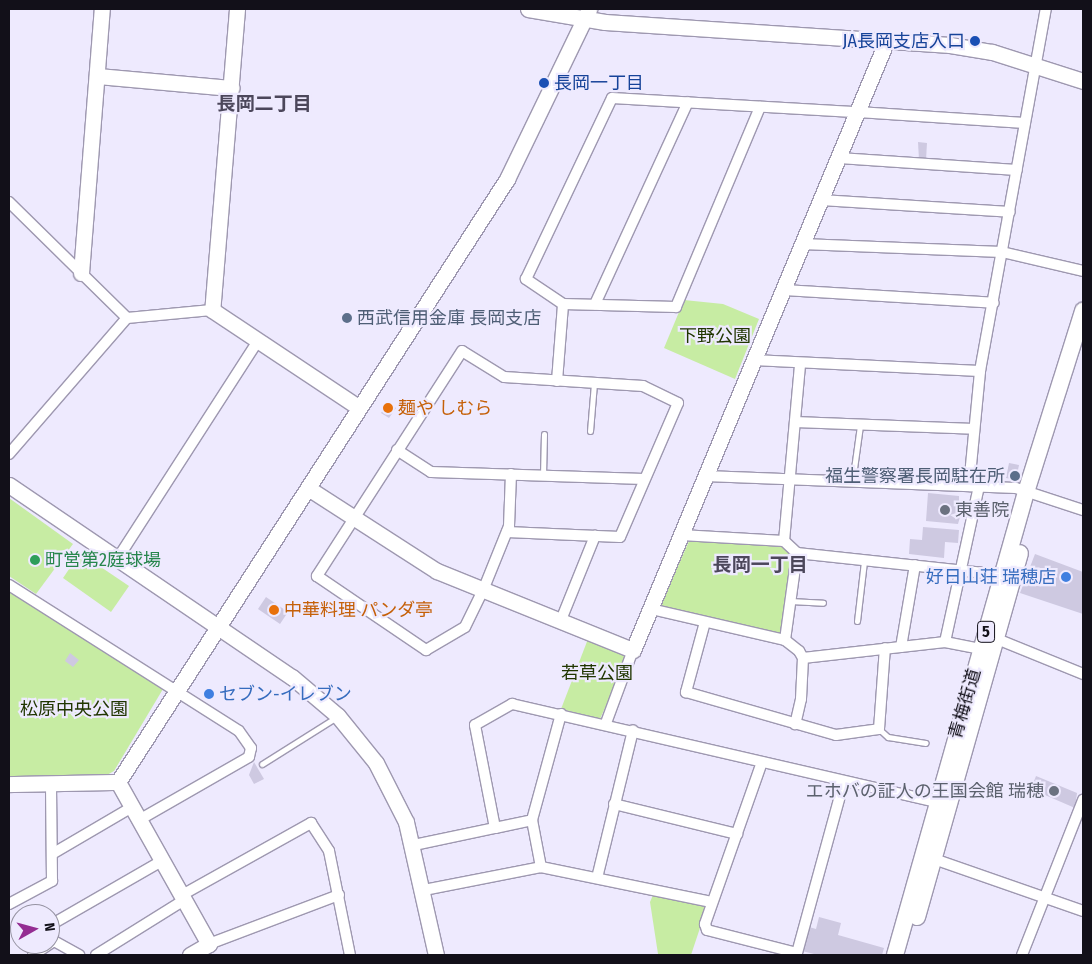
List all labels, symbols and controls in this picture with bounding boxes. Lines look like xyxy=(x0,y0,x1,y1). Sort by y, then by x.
place label: JA長岡支店入口 xyxy=(843,30,965,52)
marker: JA長岡支店入口 xyxy=(969,35,981,47)
place label: 長岡一丁目 xyxy=(554,72,644,94)
marker: 長岡一丁目 xyxy=(538,77,550,89)
district label: 長岡二丁目 xyxy=(217,93,311,115)
place label: 西武信用金庫 長岡支店 xyxy=(357,307,541,329)
marker: 西武信用金庫 長岡支店 xyxy=(341,312,353,324)
park label: 下野公園 xyxy=(679,325,751,347)
place label: 麺や しむら xyxy=(398,397,492,419)
marker: 麺や しむら xyxy=(382,402,394,414)
place label: 福生警察署長岡駐在所 xyxy=(825,465,1005,487)
marker: 福生警察署長岡駐在所 xyxy=(1009,470,1021,482)
place label: 東善院 xyxy=(955,499,1009,521)
marker: 東善院 xyxy=(939,504,951,516)
place label: 町営第2庭球場 xyxy=(45,549,161,571)
marker: 町営第2庭球場 xyxy=(29,554,41,566)
district label: 長岡一丁目 xyxy=(713,554,807,576)
place label: 好日山荘 瑞穂店 xyxy=(926,566,1056,588)
marker: 好日山荘 瑞穂店 xyxy=(1060,571,1072,583)
place label: 中華料理 パンダ亭 xyxy=(284,599,432,621)
marker: 中華料理 パンダ亭 xyxy=(268,604,280,616)
road number: 5 xyxy=(976,618,996,646)
park label: 若草公園 xyxy=(561,662,633,684)
street label: 青梅街道 xyxy=(945,666,985,742)
place label: セブン-イレブン xyxy=(219,683,352,705)
marker: セブン-イレブン xyxy=(203,688,215,700)
park label: 松原中央公園 xyxy=(20,698,128,720)
place label: エホバの証人の王国会館 瑞穂 xyxy=(806,780,1044,802)
marker: エホバの証人の王国会館 瑞穂 xyxy=(1048,785,1060,797)
north arrow xyxy=(10,904,60,954)
text: N xyxy=(40,922,58,932)

